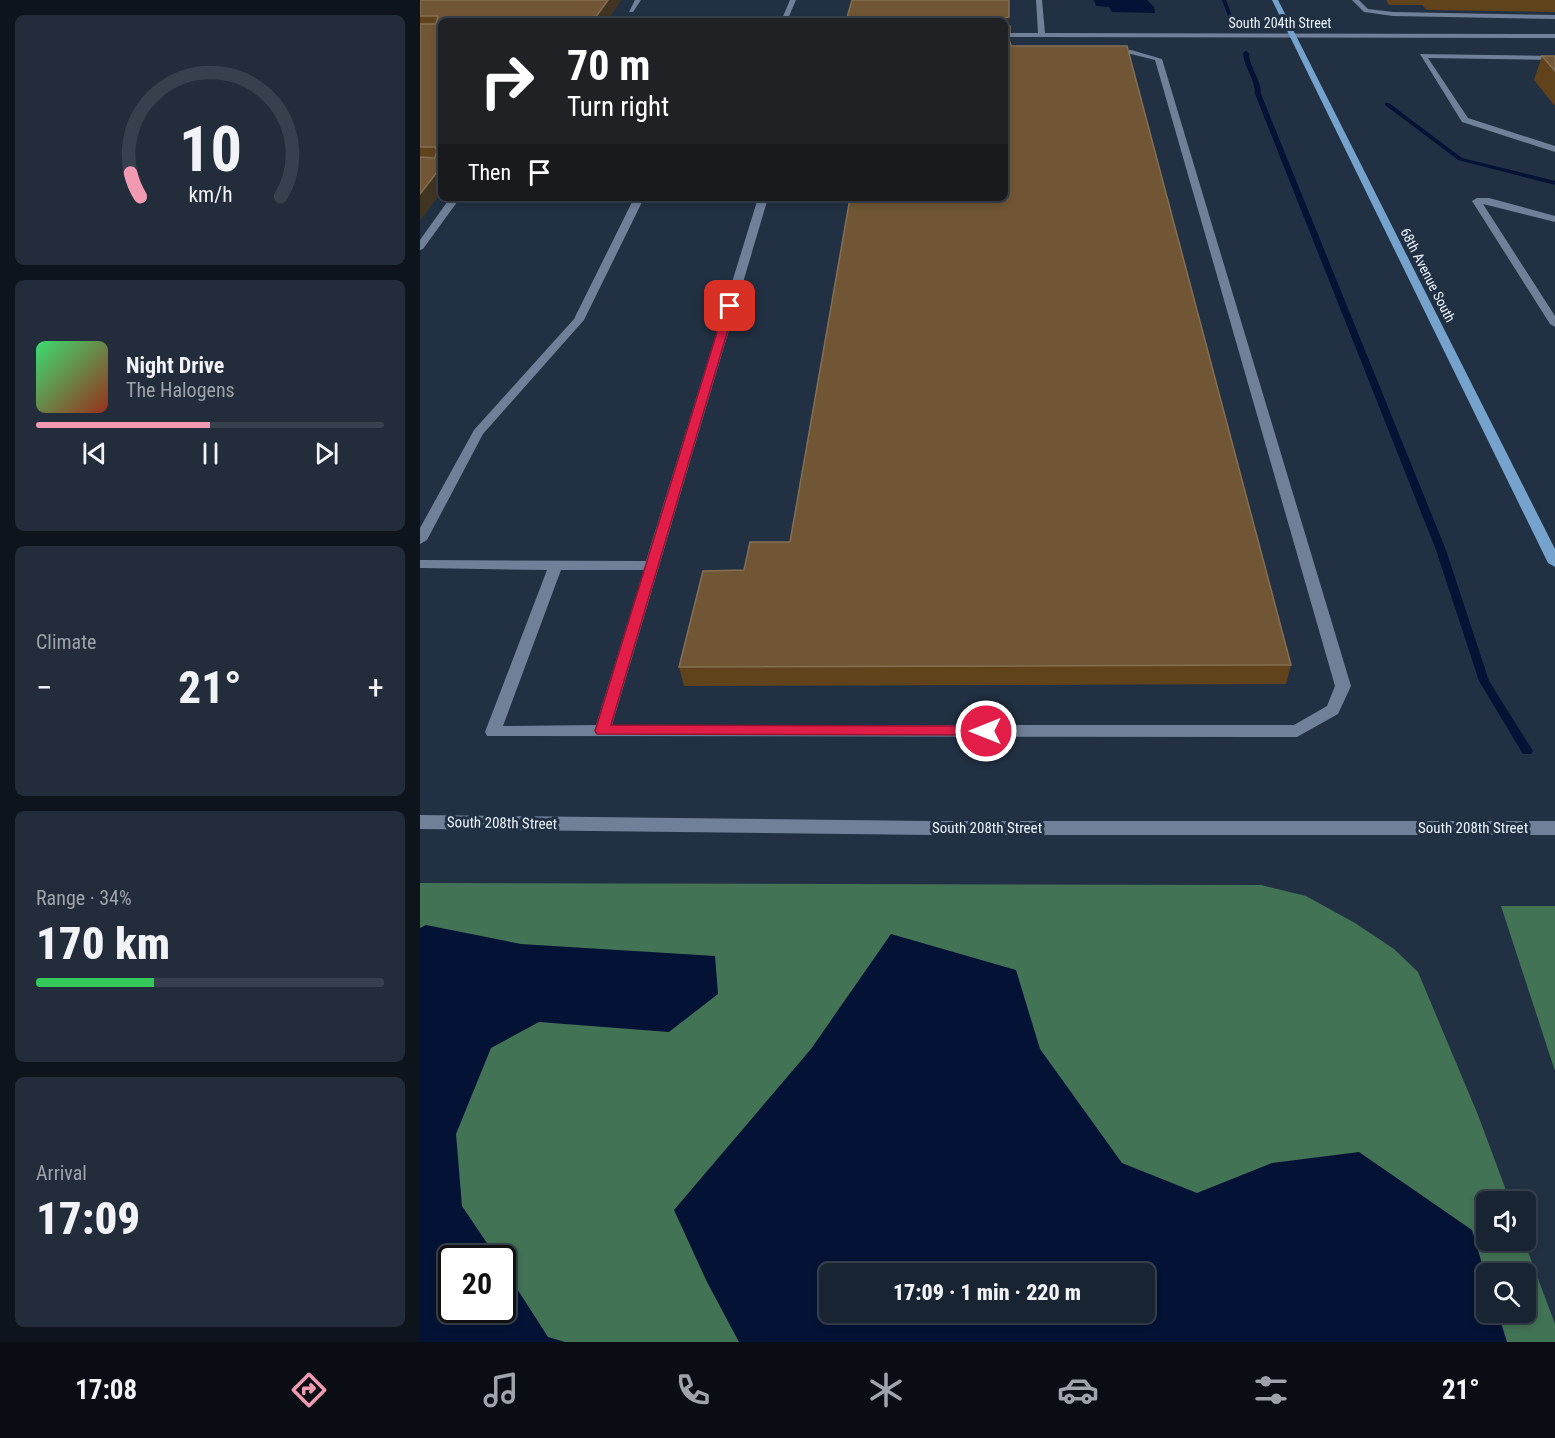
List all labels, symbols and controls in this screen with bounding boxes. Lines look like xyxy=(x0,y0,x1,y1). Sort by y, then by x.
street label: South 204th Street xyxy=(1229,15,1331,31)
text: 70 m xyxy=(567,41,650,90)
icon: right xyxy=(468,42,546,120)
text: Turn right xyxy=(567,91,669,123)
text: 10 xyxy=(178,113,242,186)
icon: arrive xyxy=(523,156,556,189)
text: Then xyxy=(468,160,511,185)
text: km/h xyxy=(188,183,232,208)
street label: 68th Avenue South xyxy=(1397,225,1459,325)
pin xyxy=(704,280,755,331)
icon: arrive xyxy=(713,289,746,322)
text: Night Drive xyxy=(126,353,224,378)
text: The Halogens xyxy=(126,378,235,402)
icon: previous xyxy=(78,437,111,470)
icon: pause xyxy=(194,437,227,470)
icon: next xyxy=(310,437,343,470)
text: Climate xyxy=(36,630,96,654)
text: 21° xyxy=(178,661,242,714)
text: − xyxy=(36,668,53,707)
text: + xyxy=(368,668,384,707)
position arrow xyxy=(954,699,1018,763)
street label: South 208th Street xyxy=(447,813,557,833)
street label: South 208th Street xyxy=(932,819,1042,837)
street label: South 208th Street xyxy=(1418,819,1528,837)
text: Range · 34% xyxy=(36,886,132,910)
text: 170 km xyxy=(36,917,170,970)
text: Arrival xyxy=(36,1161,87,1185)
map controls xyxy=(1476,1191,1536,1323)
button: sound xyxy=(1476,1191,1536,1251)
text: 17:09 xyxy=(36,1192,140,1245)
speed limit sign: 20 xyxy=(438,1245,516,1323)
button: search xyxy=(1476,1263,1536,1323)
text: 17:09 · 1 min · 220 m xyxy=(893,1280,1081,1305)
icon: directions xyxy=(288,1369,330,1411)
icon: music xyxy=(480,1369,522,1411)
icon: phone xyxy=(672,1369,714,1411)
icon: climate xyxy=(865,1369,907,1411)
icon: car xyxy=(1057,1369,1099,1411)
icon: filters xyxy=(1250,1369,1292,1411)
text: 17:08 xyxy=(75,1374,137,1406)
text: 21° xyxy=(1442,1374,1480,1406)

